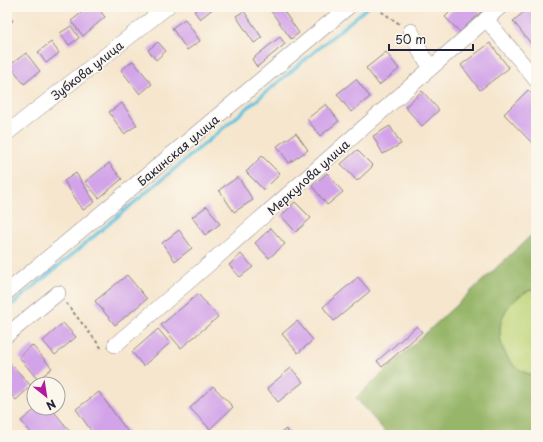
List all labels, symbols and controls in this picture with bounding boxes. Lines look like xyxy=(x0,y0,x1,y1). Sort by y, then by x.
scale bar xyxy=(389,26,473,52)
text: 50 m xyxy=(395,30,426,48)
street label: Зубкова улица xyxy=(47,36,127,104)
street label: Бакинская улица xyxy=(133,110,223,190)
street label: Меркулова улица xyxy=(263,135,353,219)
north arrow xyxy=(26,376,66,416)
text: N xyxy=(43,396,59,415)

